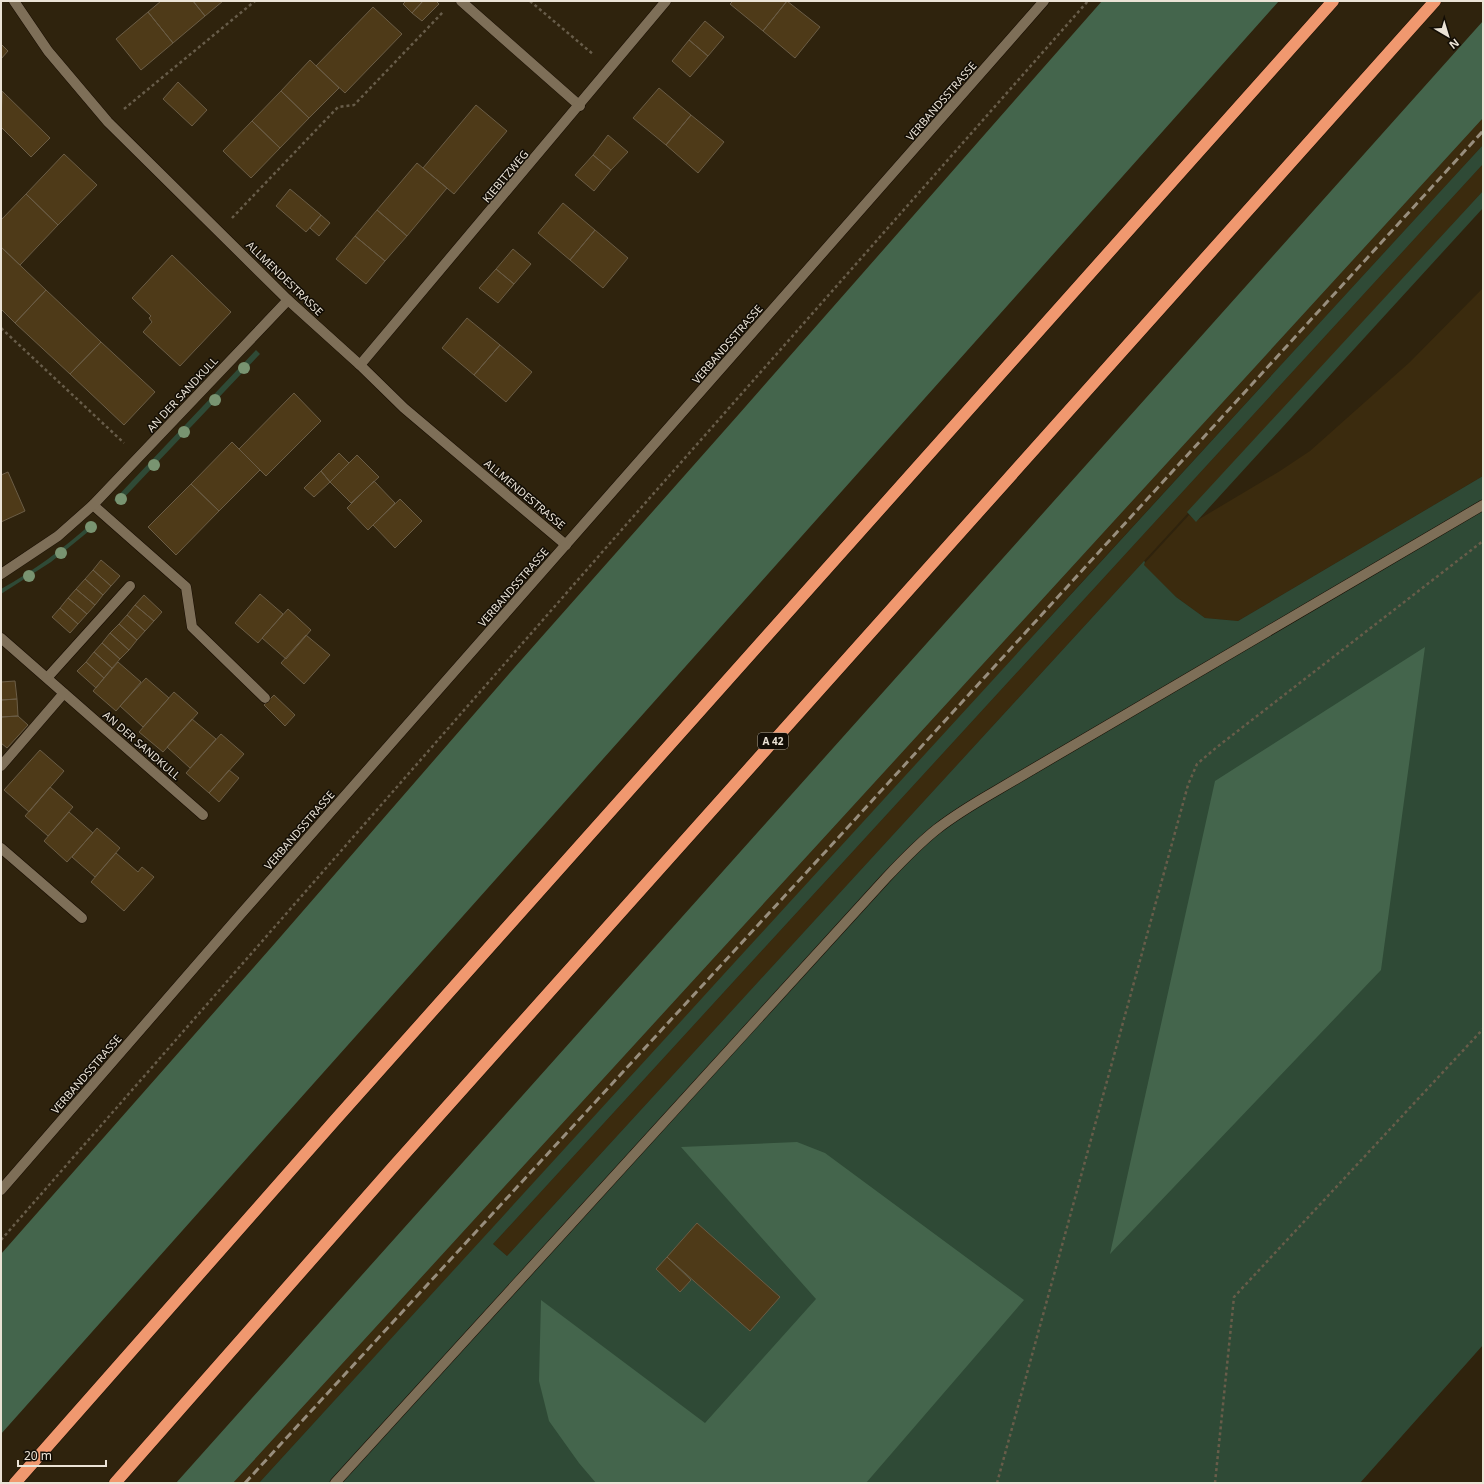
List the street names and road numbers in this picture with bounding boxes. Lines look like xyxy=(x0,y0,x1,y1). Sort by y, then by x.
street label: VERBANDSSTRASSE xyxy=(902,58,980,144)
street label: KIEBITZWEG xyxy=(479,147,531,205)
street label: ALLMENDESTRASSE xyxy=(243,237,327,319)
street label: VERBANDSSTRASSE xyxy=(688,301,766,387)
street label: AN DER SANDKULL xyxy=(143,353,221,435)
street label: ALLMENDESTRASSE xyxy=(481,456,569,532)
street label: VERBANDSSTRASSE xyxy=(474,544,552,630)
street label: AN DER SANDKULL xyxy=(100,707,184,783)
road number: A 42 xyxy=(758,733,788,749)
street label: VERBANDSSTRASSE xyxy=(260,787,338,873)
street label: VERBANDSSTRASSE xyxy=(47,1031,125,1117)

